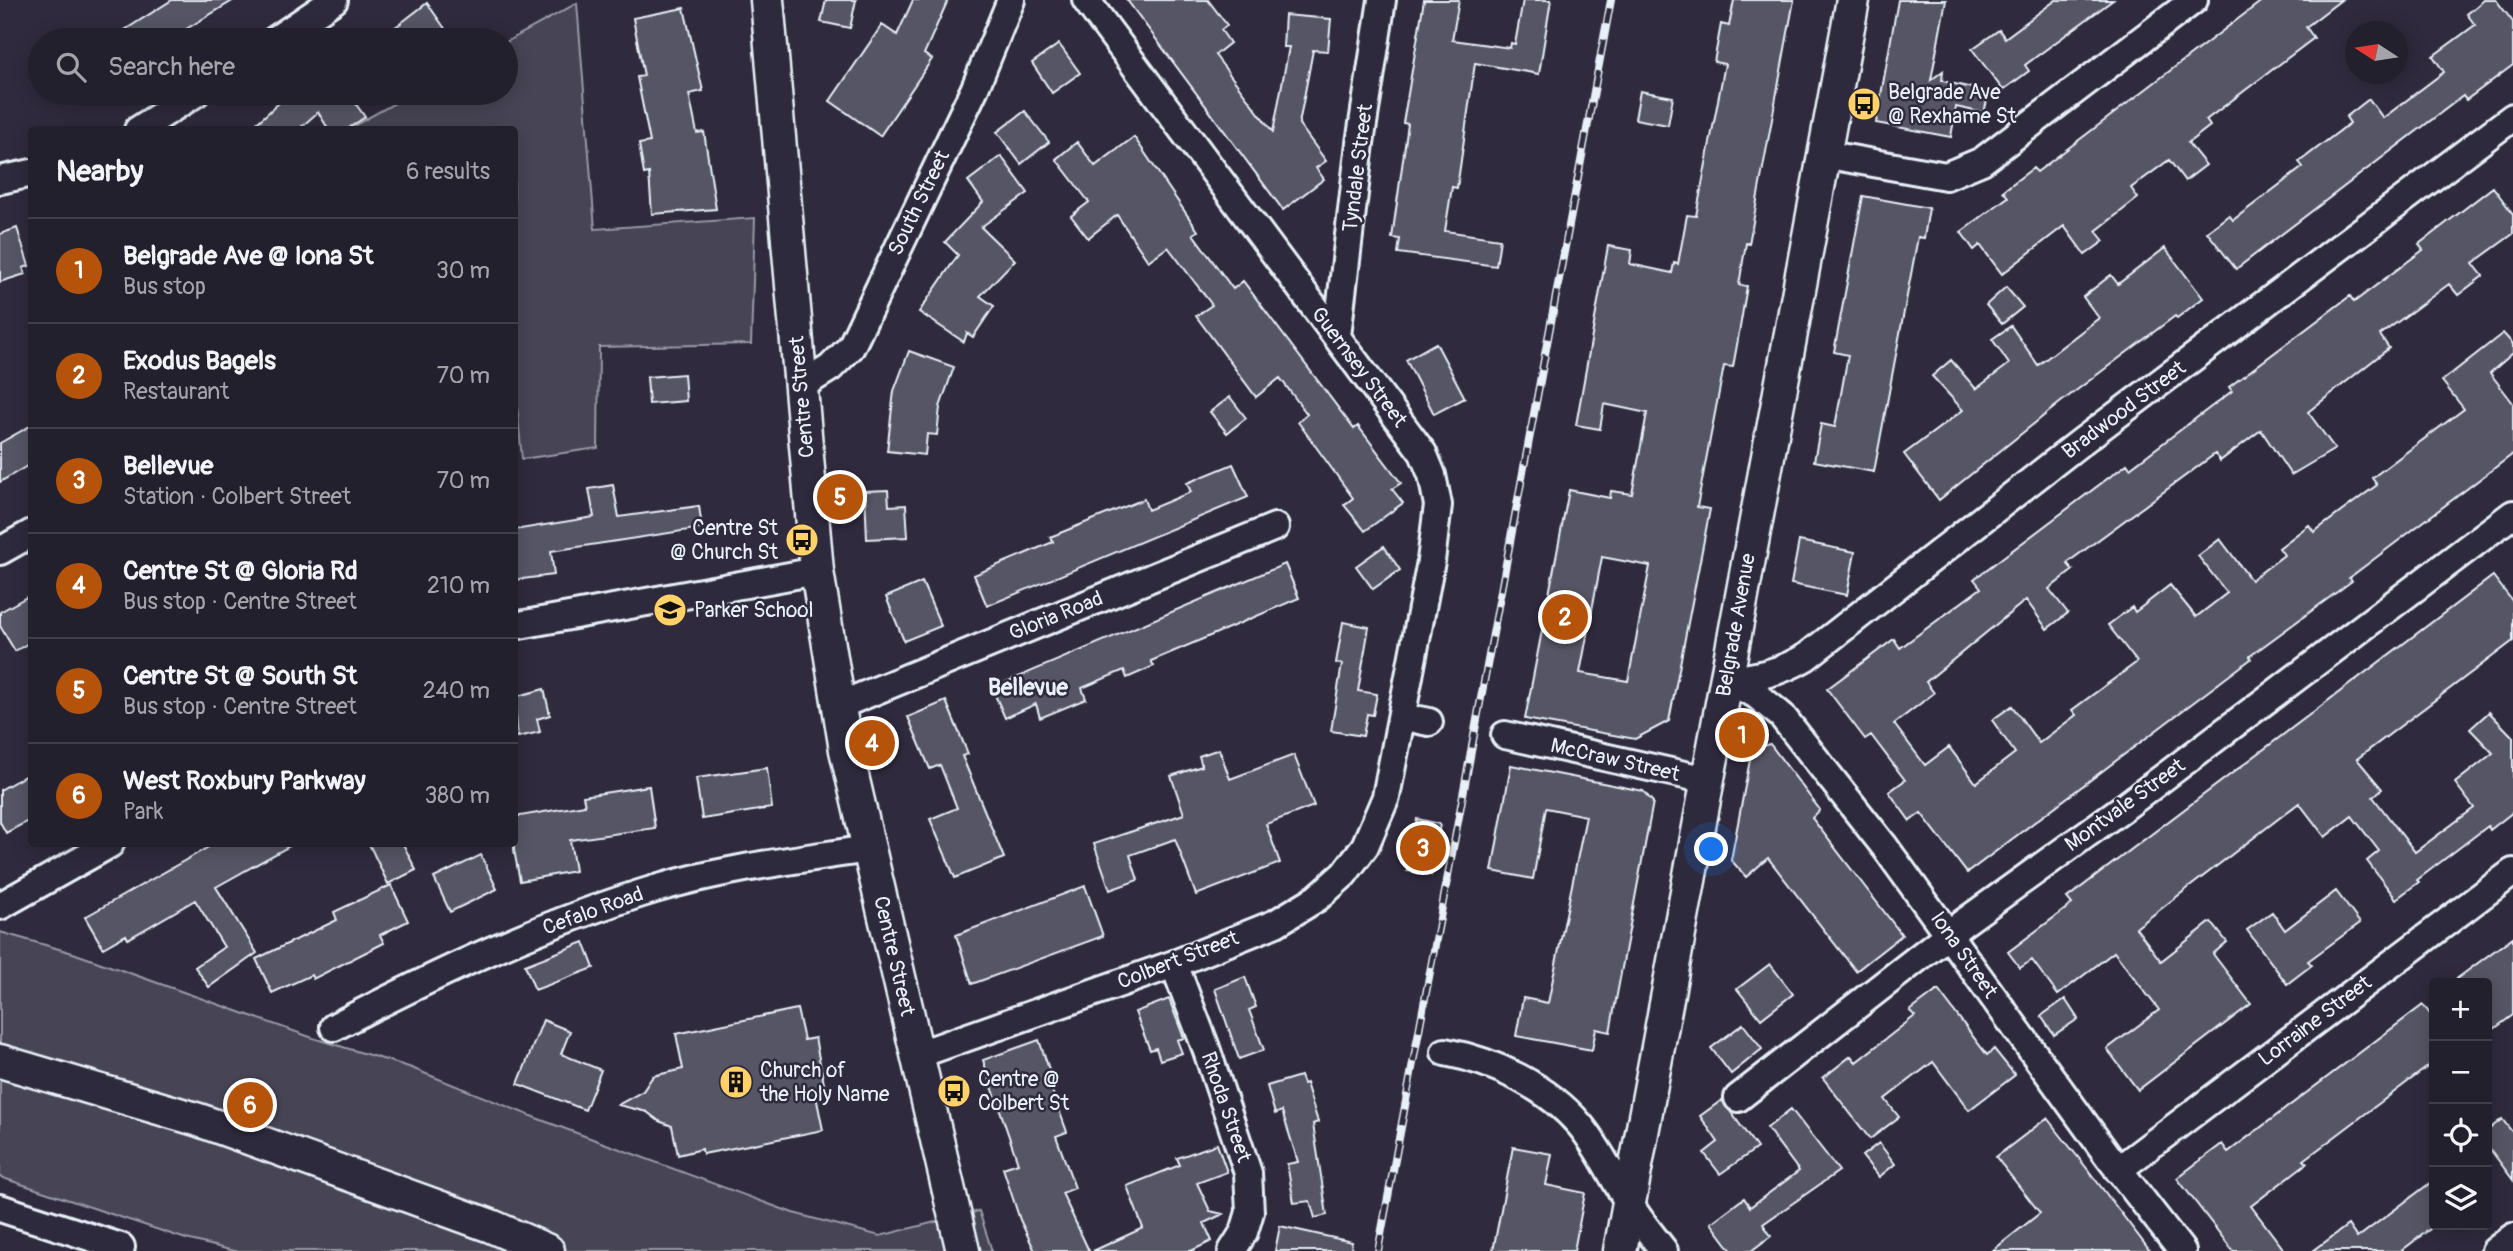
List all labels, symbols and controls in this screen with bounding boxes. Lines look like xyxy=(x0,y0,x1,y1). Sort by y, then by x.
north arrow xyxy=(2345,21,2408,84)
search box xyxy=(28,28,518,105)
icon: search xyxy=(52,48,90,86)
text: Search here xyxy=(108,51,235,83)
place label: Belgrade Ave @ Rexhame St xyxy=(1888,79,2017,130)
bus stop icon: Belgrade Ave @ Rexhame St xyxy=(1845,85,1883,123)
street label: Tyndale Street xyxy=(1337,102,1379,234)
street label: South Street xyxy=(882,145,956,260)
text: Nearby xyxy=(56,153,143,190)
text: 6 results xyxy=(406,157,490,186)
text: Belgrade Ave @ Iona St xyxy=(123,240,374,272)
text: 1 xyxy=(75,256,84,285)
text: 30 m xyxy=(436,256,490,285)
text: Bus stop xyxy=(123,272,206,301)
street label: Guernsey Street xyxy=(1305,301,1413,433)
street label: Centre Street xyxy=(783,335,821,459)
text: Exodus Bagels xyxy=(123,345,276,377)
street label: Bradwood Street xyxy=(2057,354,2192,465)
text: 2 xyxy=(73,361,85,390)
text: 70 m xyxy=(437,361,490,390)
text: Restaurant xyxy=(123,377,229,406)
text: Bellevue xyxy=(123,450,213,482)
text: 3 xyxy=(73,466,85,495)
text: 70 m xyxy=(437,466,490,495)
pin: 5 xyxy=(817,471,863,523)
text: Station · Colbert Street xyxy=(123,482,351,511)
place label: Centre St @ Church St xyxy=(670,515,779,566)
bus stop icon: Centre St @ Church St xyxy=(783,521,821,559)
street label: Belgrade Avenue xyxy=(1710,551,1762,699)
text: Centre St @ Gloria Rd xyxy=(123,555,358,587)
text: 4 xyxy=(72,571,86,600)
text: 210 m xyxy=(427,571,490,600)
street label: Gloria Road xyxy=(1005,585,1107,647)
text: Bus stop · Centre Street xyxy=(123,587,357,616)
school or university icon: Parker School xyxy=(651,591,689,629)
pin: 2 xyxy=(1542,591,1588,643)
place label: Parker School xyxy=(694,597,814,624)
text: Centre St @ South St xyxy=(123,660,357,692)
district label: Bellevue xyxy=(988,673,1069,702)
text: 5 xyxy=(73,676,85,705)
text: 240 m xyxy=(423,676,490,705)
text: Bus stop · Centre Street xyxy=(123,692,357,721)
pin: 1 xyxy=(1719,709,1765,761)
pin: 4 xyxy=(849,717,895,769)
street label: McCraw Street xyxy=(1548,732,1683,788)
street label: Montvale Street xyxy=(2059,752,2191,858)
text: West Roxbury Parkway xyxy=(123,765,366,797)
text: 6 xyxy=(72,781,86,810)
text: 380 m xyxy=(424,781,490,810)
text: Park xyxy=(123,797,163,826)
pin: 3 xyxy=(1400,822,1446,874)
your location xyxy=(1694,832,1728,866)
street label: Cefalo Road xyxy=(539,880,647,942)
street label: Centre Street xyxy=(867,894,921,1019)
street label: Iona Street xyxy=(1924,906,2004,1004)
street label: Colbert Street xyxy=(1114,924,1243,995)
street label: Lorraine Street xyxy=(2253,969,2378,1072)
map controls xyxy=(2429,978,2492,1230)
button: + xyxy=(2429,978,2492,1041)
button: − xyxy=(2429,1041,2492,1104)
street label: Rhoda Street xyxy=(1195,1048,1258,1166)
place label: Church of the Holy Name xyxy=(759,1057,890,1108)
building icon: Church of the Holy Name xyxy=(717,1063,755,1101)
place label: Centre @ Colbert St xyxy=(978,1066,1070,1117)
bus stop icon: Centre @ Colbert St xyxy=(935,1072,973,1110)
pin: 6 xyxy=(227,1079,273,1131)
button: locate xyxy=(2429,1104,2492,1167)
button: layers xyxy=(2429,1167,2492,1230)

